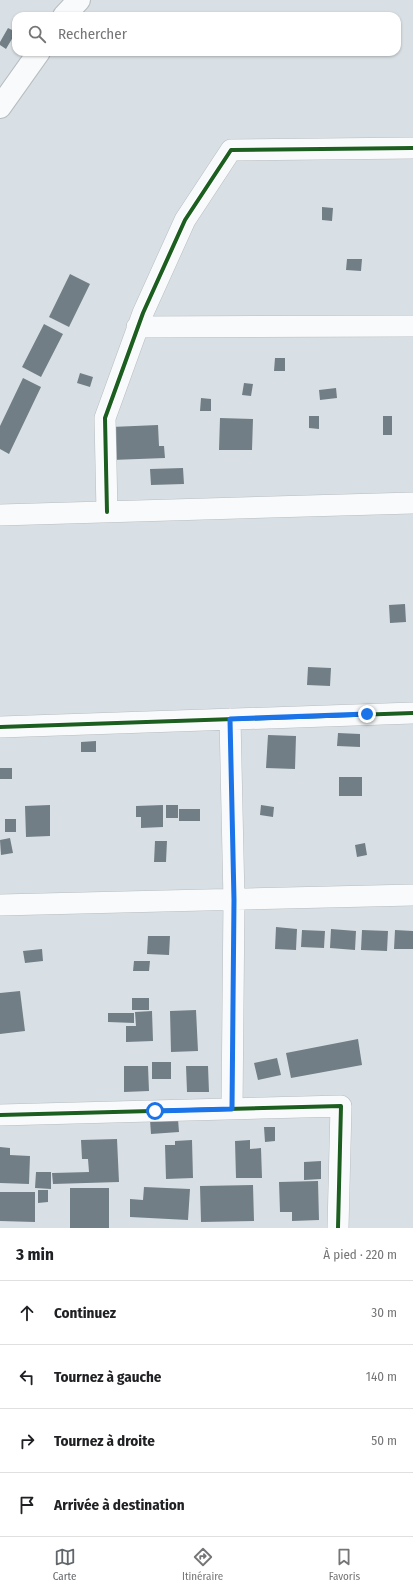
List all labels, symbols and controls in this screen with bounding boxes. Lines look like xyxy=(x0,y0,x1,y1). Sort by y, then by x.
search box xyxy=(12,12,401,56)
icon: search xyxy=(26,23,48,45)
text: Rechercher xyxy=(58,25,127,43)
route end xyxy=(358,705,376,723)
route start xyxy=(146,1102,164,1120)
text: 3 min xyxy=(16,1244,54,1265)
text: À pied · 220 m xyxy=(323,1247,397,1262)
icon: ahead xyxy=(16,1302,38,1324)
text: Continuez xyxy=(54,1304,116,1322)
text: 30 m xyxy=(371,1305,397,1320)
icon: left xyxy=(16,1366,38,1388)
text: Tournez à gauche xyxy=(54,1368,161,1386)
text: 140 m xyxy=(366,1369,397,1384)
icon: right xyxy=(16,1430,38,1452)
text: Tournez à droite xyxy=(54,1432,155,1450)
text: 50 m xyxy=(371,1433,397,1448)
icon: arrive xyxy=(16,1494,38,1516)
text: Arrivée à destination xyxy=(54,1496,185,1514)
tab: Carte xyxy=(53,1546,76,1583)
tab: Itinéraire xyxy=(182,1546,223,1583)
tab: Favoris xyxy=(329,1546,360,1583)

